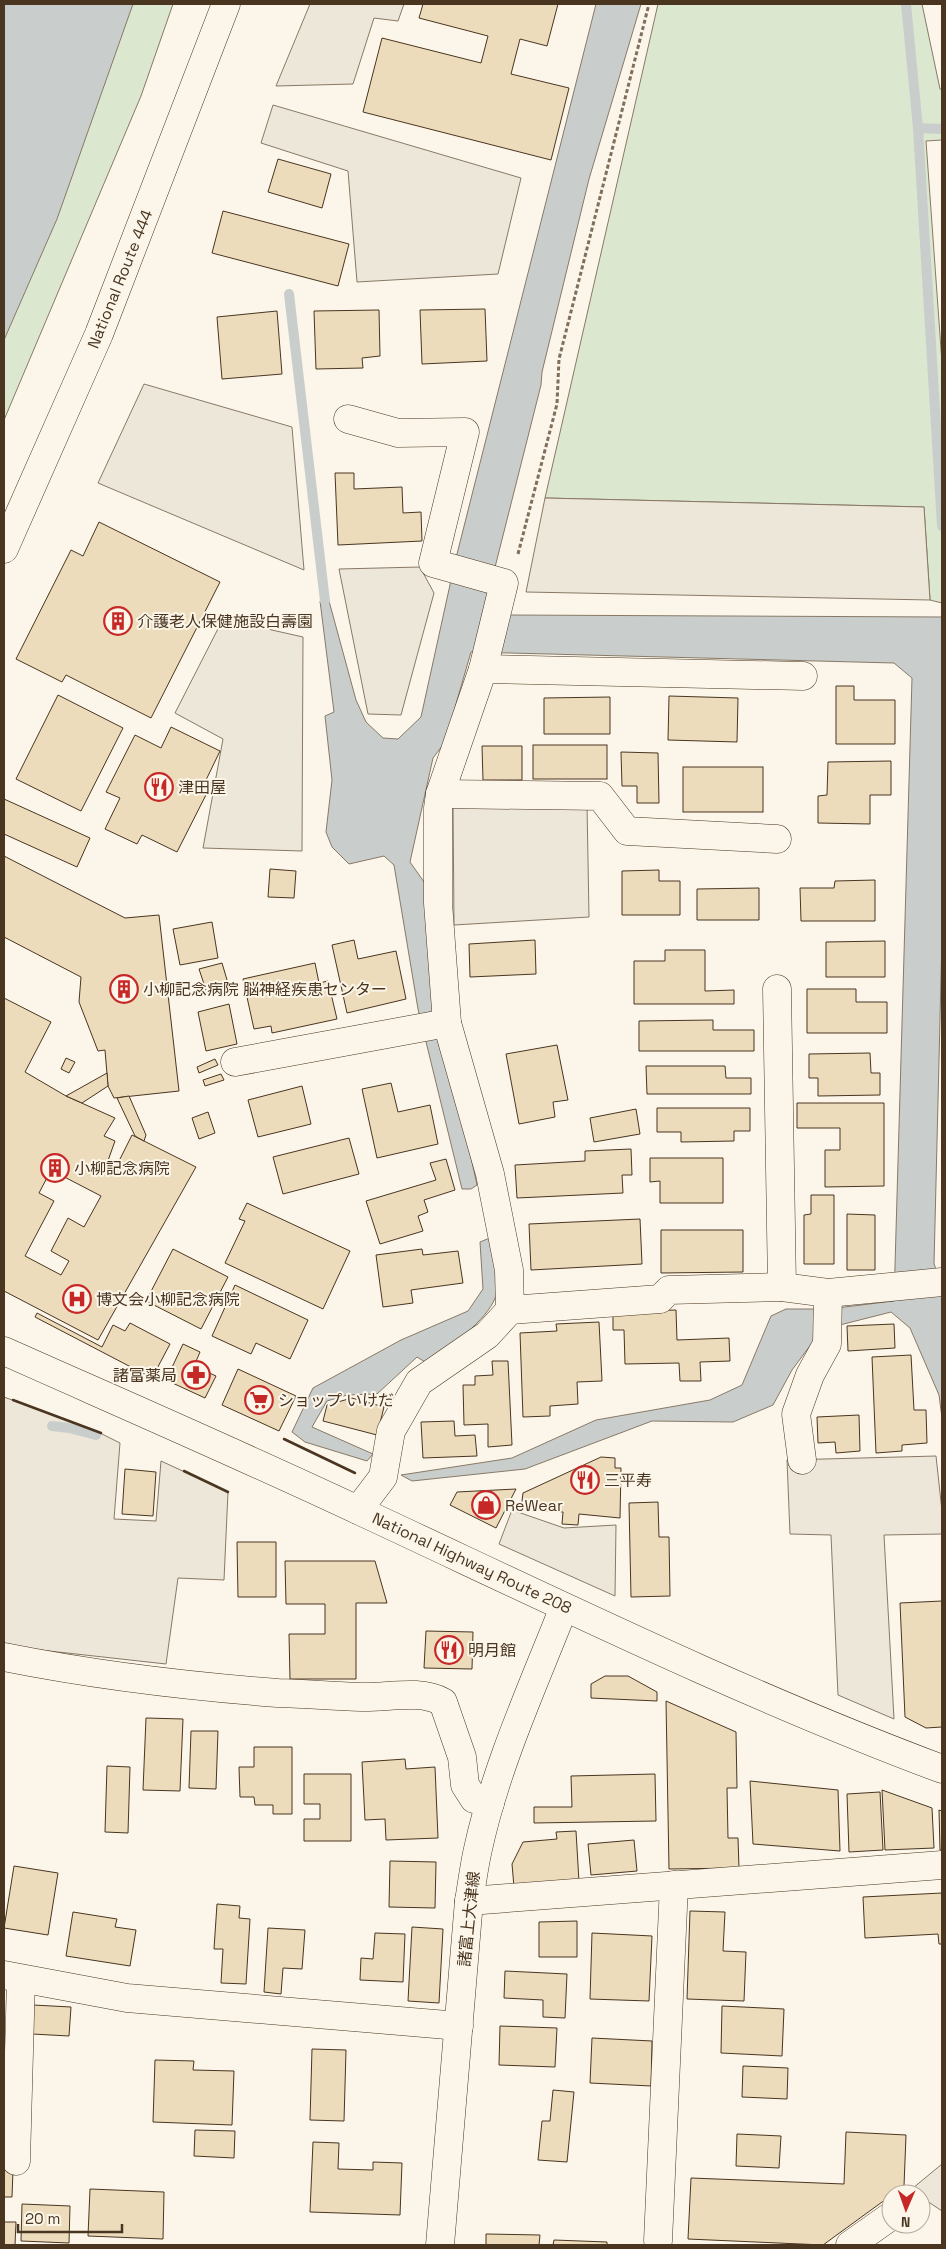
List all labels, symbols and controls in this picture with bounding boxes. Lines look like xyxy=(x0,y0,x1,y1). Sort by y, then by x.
street label: National Route 444 xyxy=(83,206,157,352)
building icon: 介護老人保健施設白壽園 xyxy=(103,606,133,636)
place label: 介護老人保健施設白壽園 xyxy=(137,611,313,632)
restaurant icon: 津田屋 xyxy=(144,772,174,802)
place label: 津田屋 xyxy=(178,777,226,798)
building icon: 小柳記念病院 脳神経疾患センター xyxy=(109,974,139,1004)
place label: 小柳記念病院 脳神経疾患センター xyxy=(143,979,387,1000)
building icon: 小柳記念病院 xyxy=(40,1153,70,1183)
place label: 小柳記念病院 xyxy=(74,1158,170,1179)
hospital icon: 博文会小柳記念病院 xyxy=(62,1284,92,1314)
place label: 博文会小柳記念病院 xyxy=(96,1289,240,1310)
pharmacy icon: 諸富薬局 xyxy=(181,1360,211,1390)
place label: 諸富薬局 xyxy=(113,1365,177,1386)
supermarket icon: ショップ いけだ xyxy=(244,1385,274,1415)
place label: ショップ いけだ xyxy=(278,1390,394,1411)
restaurant icon: 三平寿 xyxy=(570,1465,600,1495)
place label: 三平寿 xyxy=(604,1470,652,1491)
shop icon: ReWear xyxy=(471,1490,501,1520)
place label: ReWear xyxy=(505,1495,563,1516)
street label: National Highway Route 208 xyxy=(369,1507,575,1619)
restaurant icon: 明月館 xyxy=(434,1635,464,1665)
place label: 明月館 xyxy=(468,1640,516,1661)
street label: 諸富上大津線 xyxy=(454,1870,484,1968)
north arrow xyxy=(881,2184,931,2234)
scale bar xyxy=(18,2202,121,2234)
text: 20 m xyxy=(25,2209,60,2228)
text: N xyxy=(901,2213,911,2231)

